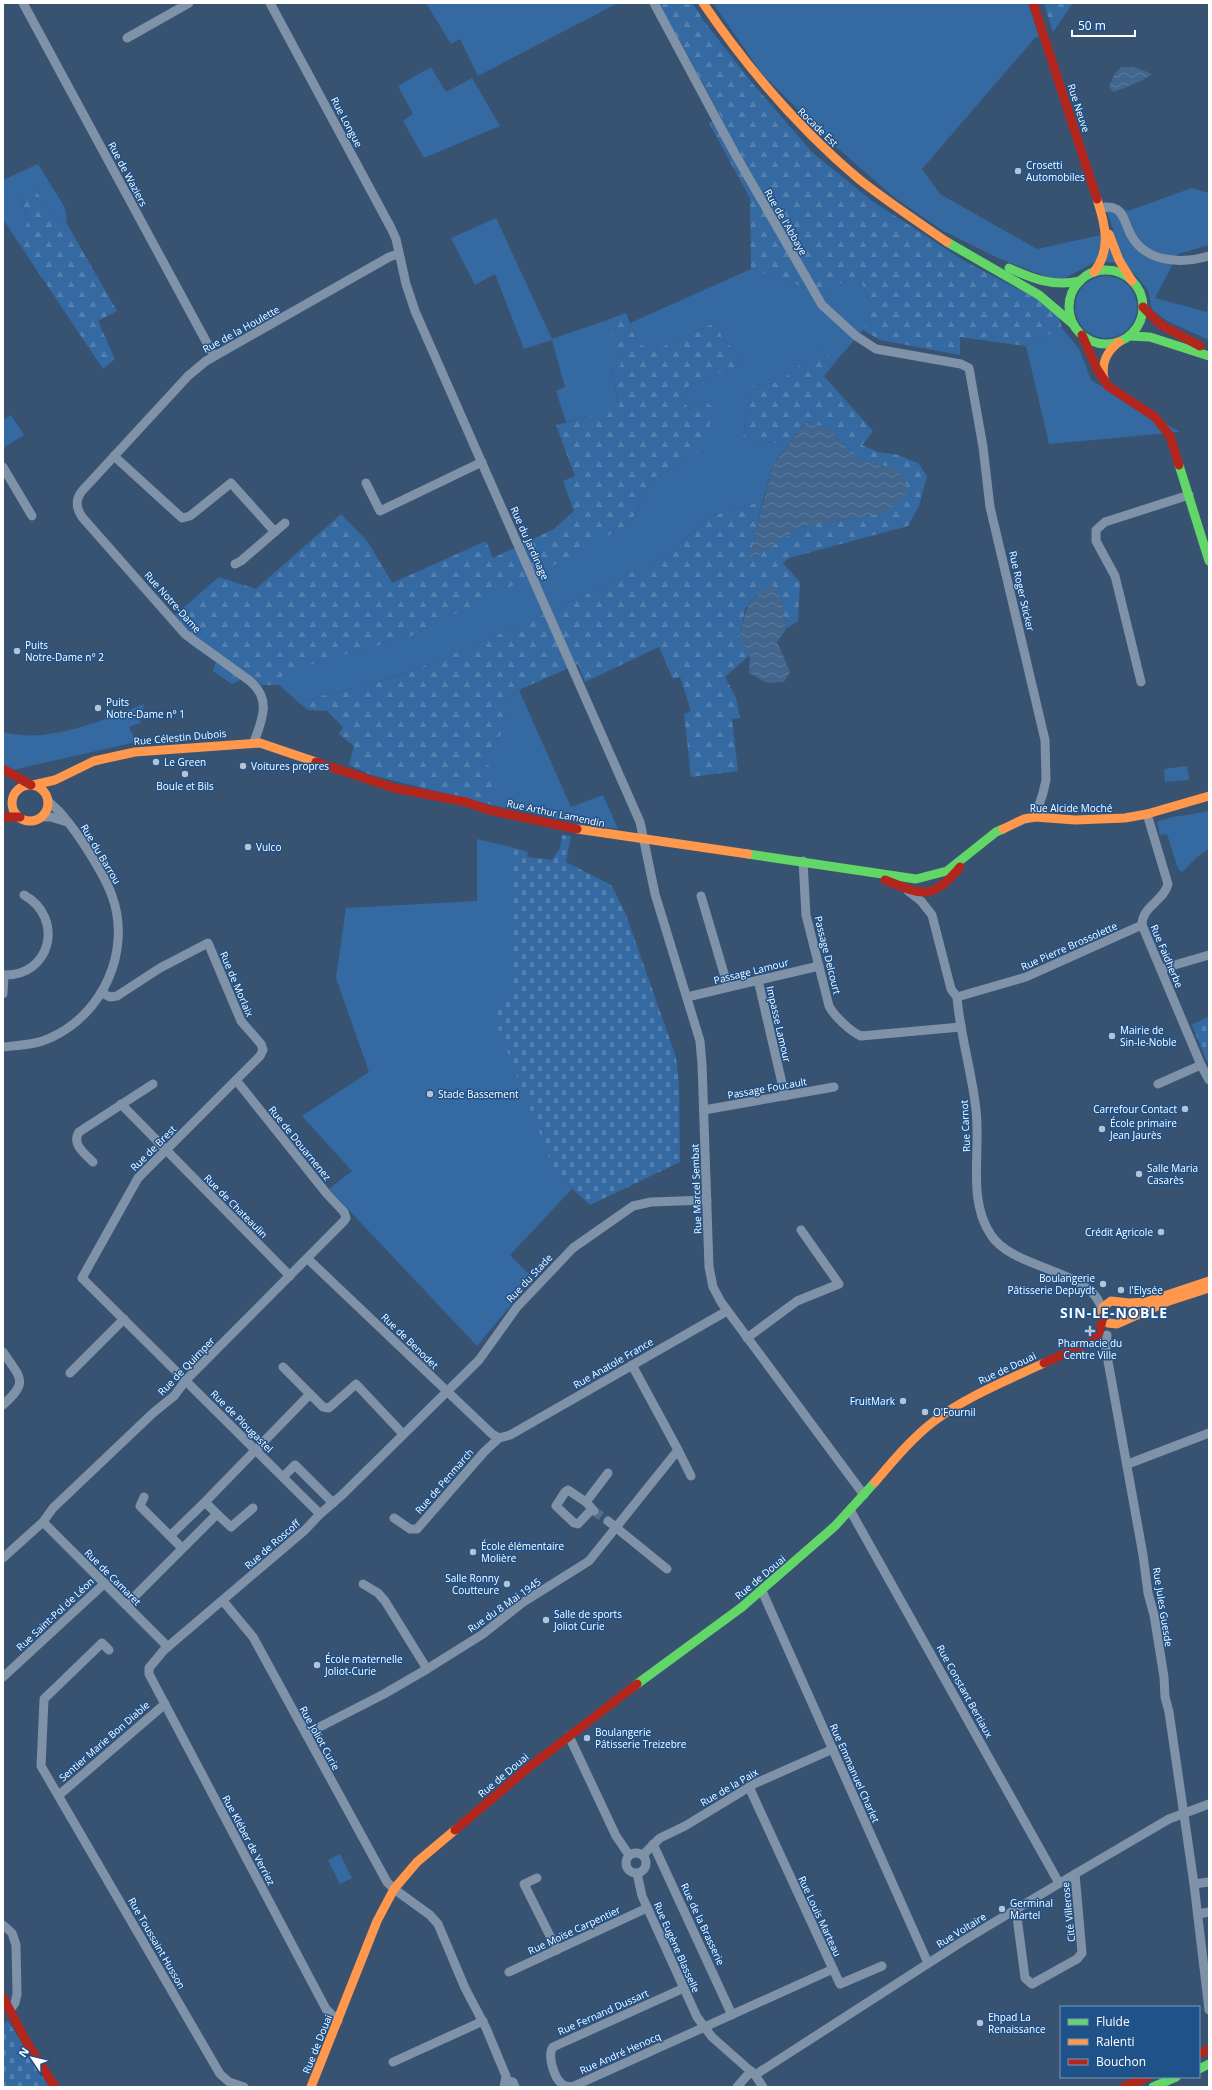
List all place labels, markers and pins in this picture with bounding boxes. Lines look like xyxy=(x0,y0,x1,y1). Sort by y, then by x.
place label: Crosetti Automobiles xyxy=(1026,158,1085,184)
marker: Crosetti Automobiles xyxy=(1013,166,1023,176)
place label: Puits Notre-Dame n° 2 xyxy=(25,638,104,664)
marker: Puits Notre-Dame n° 2 xyxy=(12,646,22,656)
place label: Puits Notre-Dame n° 1 xyxy=(106,695,185,721)
marker: Puits Notre-Dame n° 1 xyxy=(93,703,103,713)
place label: Le Green xyxy=(164,755,206,769)
marker: Le Green xyxy=(151,757,161,767)
place label: Voitures propres xyxy=(251,759,329,773)
marker: Voitures propres xyxy=(238,761,248,771)
marker: Boule et Bils xyxy=(180,769,190,779)
place label: Boule et Bils xyxy=(156,779,214,793)
place label: Vulco xyxy=(256,840,281,854)
marker: Vulco xyxy=(243,842,253,852)
place label: Mairie de Sin-le-Noble xyxy=(1120,1023,1177,1049)
marker: Mairie de Sin-le-Noble xyxy=(1107,1031,1117,1041)
place label: Stade Bassement xyxy=(438,1087,519,1101)
marker: Stade Bassement xyxy=(425,1089,435,1099)
place label: Carrefour Contact xyxy=(1093,1102,1177,1116)
marker: Carrefour Contact xyxy=(1180,1104,1190,1114)
place label: École primaire Jean Jaurès xyxy=(1109,1116,1177,1142)
marker: École primaire Jean Jaurès xyxy=(1097,1124,1107,1134)
place label: Salle Maria Casarès xyxy=(1147,1161,1198,1187)
marker: Salle Maria Casarès xyxy=(1134,1169,1144,1179)
place label: Crédit Agricole xyxy=(1085,1225,1153,1239)
marker: Crédit Agricole xyxy=(1156,1227,1166,1237)
place label: Boulangerie Pâtisserie Depuydt xyxy=(1008,1271,1095,1297)
marker: Boulangerie Pâtisserie Depuydt xyxy=(1098,1279,1108,1289)
place label: l'Elysée xyxy=(1129,1283,1163,1297)
marker: l'Elysée xyxy=(1116,1285,1126,1295)
marker: Pharmacie du Centre Ville xyxy=(1085,1326,1095,1336)
place label: Pharmacie du Centre Ville xyxy=(1058,1336,1122,1362)
place label: FruitMark xyxy=(850,1394,896,1408)
marker: FruitMark xyxy=(898,1396,908,1406)
place label: O'Fournil xyxy=(933,1405,976,1419)
marker: O'Fournil xyxy=(920,1407,930,1417)
place label: École élémentaire Molière xyxy=(481,1539,565,1565)
marker: École élémentaire Molière xyxy=(468,1547,478,1557)
place label: Salle Ronny Coutteure xyxy=(445,1571,500,1597)
marker: Salle Ronny Coutteure xyxy=(502,1579,512,1589)
place label: Salle de sports Joliot Curie xyxy=(553,1607,622,1633)
marker: Salle de sports Joliot Curie xyxy=(541,1615,551,1625)
place label: École maternelle Joliot-Curie xyxy=(324,1652,403,1678)
marker: École maternelle Joliot-Curie xyxy=(312,1660,322,1670)
place label: Boulangerie Pâtisserie Treizebre xyxy=(595,1725,687,1751)
marker: Boulangerie Pâtisserie Treizebre xyxy=(582,1733,592,1743)
place label: Germinal Martel xyxy=(1010,1896,1053,1922)
marker: Germinal Martel xyxy=(997,1904,1007,1914)
place label: Ehpad La Renaissance xyxy=(988,2010,1046,2036)
marker: Ehpad La Renaissance xyxy=(975,2018,985,2028)

